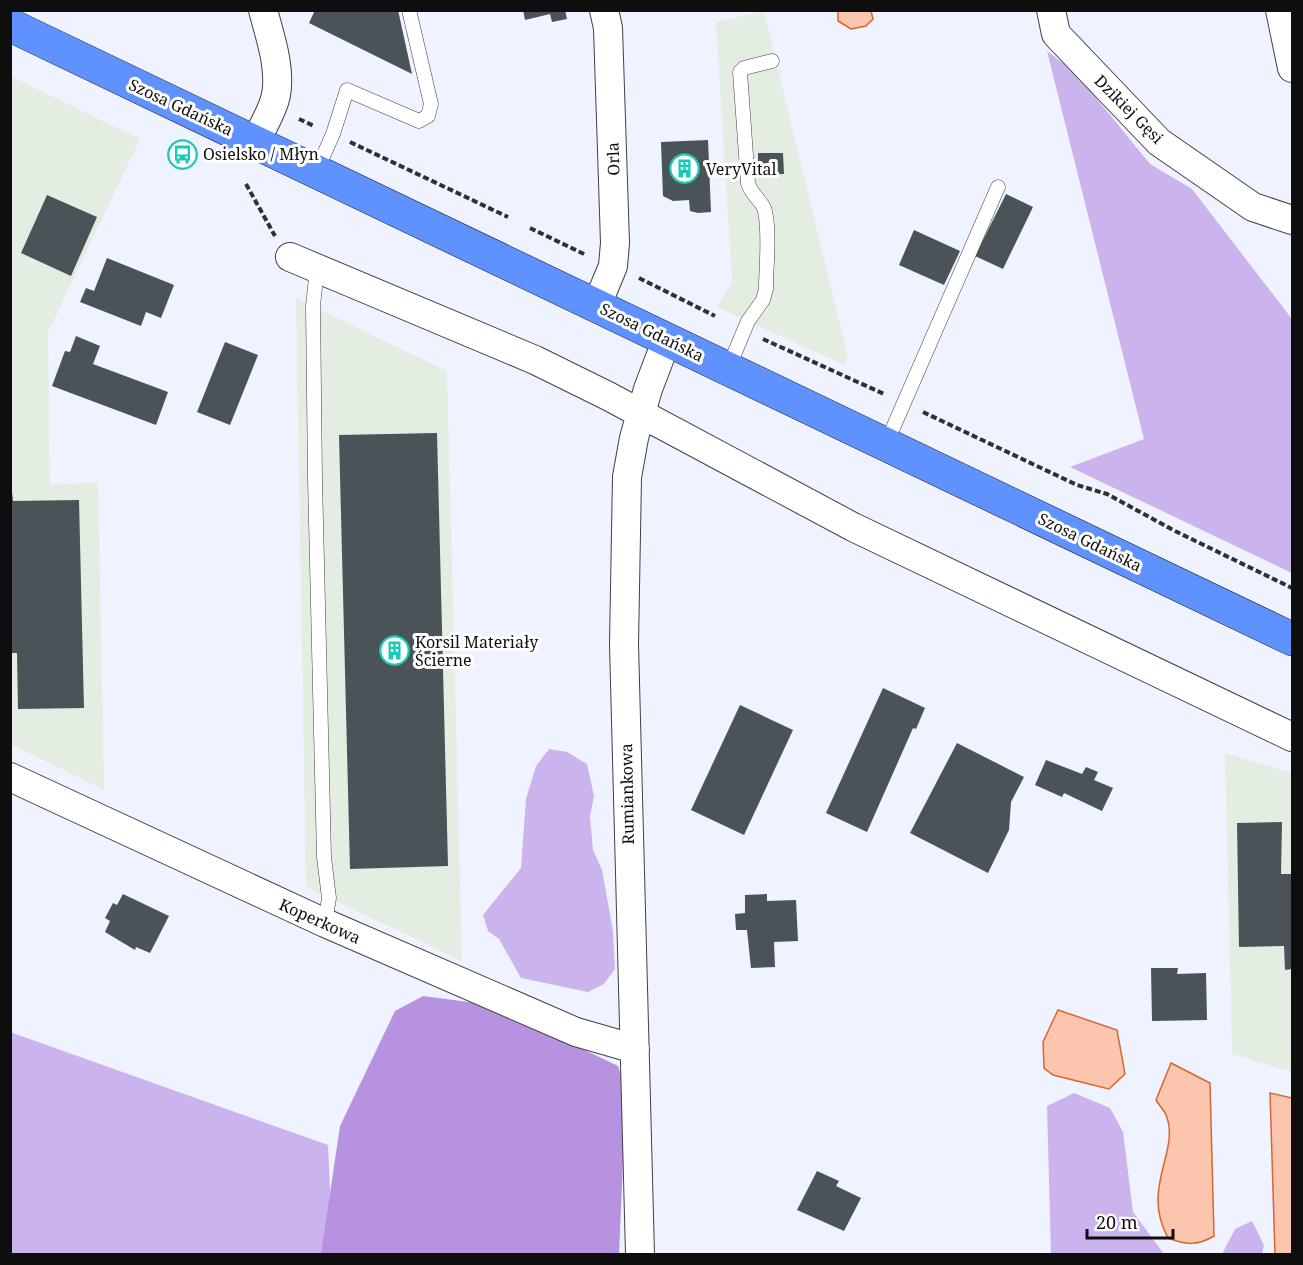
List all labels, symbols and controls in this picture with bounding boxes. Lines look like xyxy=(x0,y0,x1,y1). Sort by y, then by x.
street label: Dzikiej Gęsi xyxy=(1090,70,1168,148)
street label: Szosa Gdańska xyxy=(125,73,237,141)
bus stop icon: Osielsko / Młyn xyxy=(166,138,198,170)
street label: Orla xyxy=(601,142,625,176)
place label: Osielsko / Młyn xyxy=(203,143,319,165)
building icon: VeryVital xyxy=(669,153,701,185)
place label: VeryVital xyxy=(706,158,777,180)
street label: Szosa Gdańska xyxy=(597,297,707,367)
street label: Szosa Gdańska xyxy=(1035,507,1145,577)
place label: Korsil Materiały Ścierne xyxy=(415,631,539,671)
building icon: Korsil Materiały Ścierne xyxy=(378,635,410,667)
street label: Rumiankowa xyxy=(615,743,639,845)
street label: Koperkowa xyxy=(276,893,364,949)
scale bar xyxy=(1087,1202,1172,1240)
text: 20 m xyxy=(1096,1210,1138,1234)

